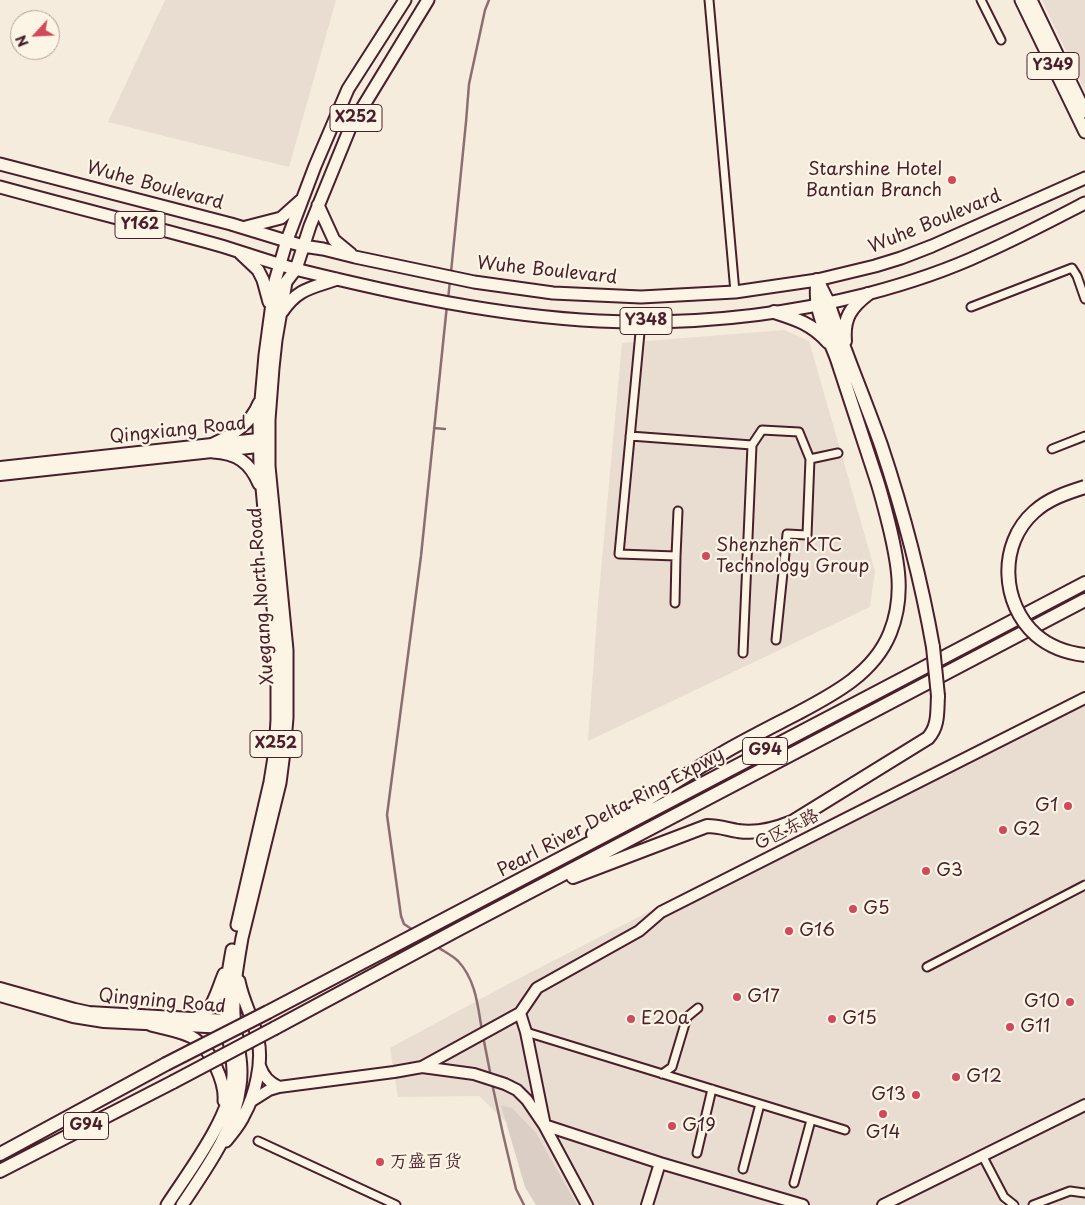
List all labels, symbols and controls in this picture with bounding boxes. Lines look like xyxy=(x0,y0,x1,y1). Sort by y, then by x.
north arrow xyxy=(10,10,60,60)
text: N xyxy=(10,32,34,51)
road number: Y349 xyxy=(1027,52,1079,80)
road number: X252 xyxy=(330,105,382,132)
street label: Wuhe Boulevard xyxy=(84,157,226,215)
place label: Starshine Hotel Bantian Branch xyxy=(806,159,942,202)
marker: Starshine Hotel Bantian Branch xyxy=(946,174,958,186)
street label: Wuhe Boulevard xyxy=(866,186,1004,258)
road number: Y162 xyxy=(115,212,165,238)
street label: Wuhe Boulevard xyxy=(476,253,618,289)
road number: Y348 xyxy=(620,308,672,334)
street label: Qingxiang Road xyxy=(108,413,248,449)
street label: Xuegang North Road xyxy=(245,507,279,685)
place label: Shenzhen KTC Technology Group xyxy=(716,535,869,578)
marker: Shenzhen KTC Technology Group xyxy=(700,550,712,562)
road number: X252 xyxy=(250,731,302,758)
road number: G94 xyxy=(742,738,788,764)
street label: Pearl River Delta Ring Expwy xyxy=(494,744,728,882)
place label: G1 xyxy=(1035,795,1058,817)
marker: G1 xyxy=(1062,800,1074,812)
street label: G区东路 xyxy=(751,805,823,855)
place label: G2 xyxy=(1013,819,1040,841)
marker: G2 xyxy=(997,824,1009,836)
place label: G3 xyxy=(936,860,963,882)
marker: G3 xyxy=(920,865,932,877)
place label: G5 xyxy=(863,898,889,920)
marker: G5 xyxy=(847,903,859,915)
place label: G16 xyxy=(799,920,835,942)
marker: G16 xyxy=(783,925,795,937)
street label: Qingning Road xyxy=(97,986,227,1018)
place label: G17 xyxy=(747,986,780,1008)
marker: G17 xyxy=(731,991,743,1003)
place label: G10 xyxy=(1024,991,1060,1013)
marker: G10 xyxy=(1064,996,1076,1008)
place label: E20a xyxy=(641,1008,689,1030)
place label: G15 xyxy=(842,1008,877,1030)
marker: E20a xyxy=(625,1013,637,1025)
marker: G15 xyxy=(826,1013,838,1025)
place label: G11 xyxy=(1020,1016,1050,1038)
marker: G11 xyxy=(1004,1021,1016,1033)
place label: G12 xyxy=(966,1066,1002,1088)
marker: G12 xyxy=(950,1071,962,1083)
place label: G13 xyxy=(871,1084,906,1106)
marker: G13 xyxy=(910,1089,922,1101)
marker: G14 xyxy=(877,1108,889,1120)
road number: G94 xyxy=(64,1112,108,1140)
place label: G19 xyxy=(682,1115,716,1137)
marker: G19 xyxy=(666,1120,678,1132)
place label: G14 xyxy=(865,1122,901,1144)
place label: 万盛百货 xyxy=(390,1151,462,1173)
marker: 万盛百货 xyxy=(374,1156,386,1168)

